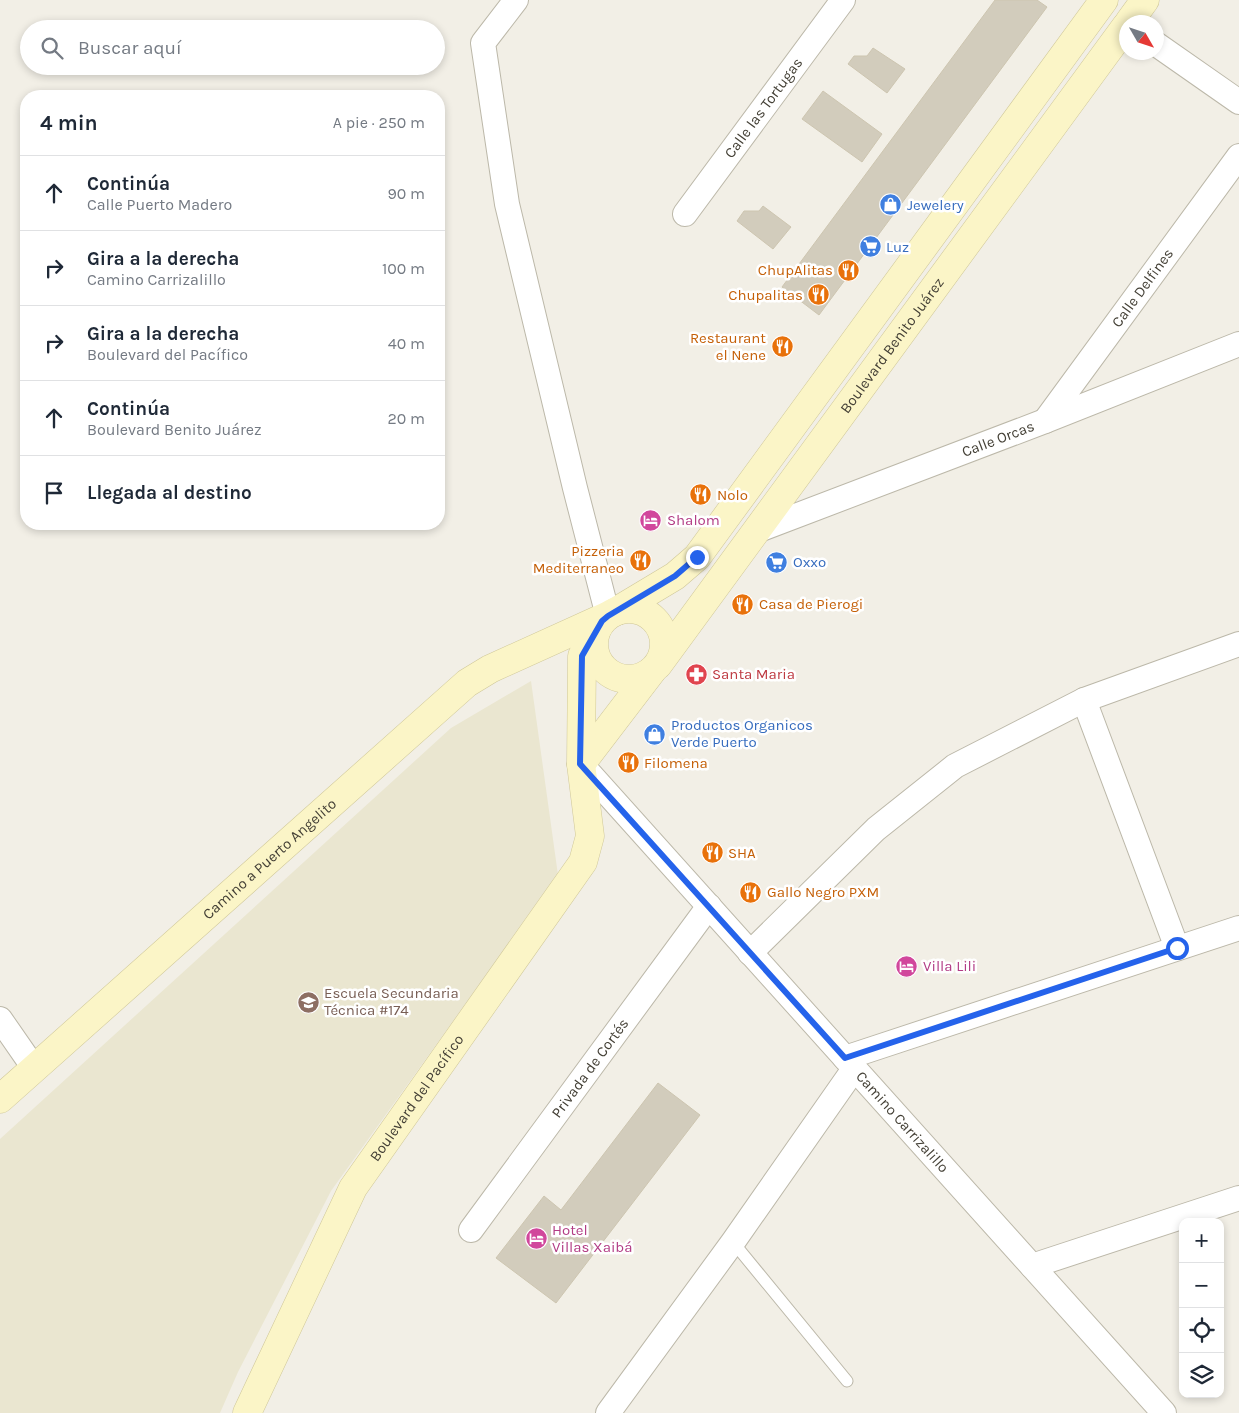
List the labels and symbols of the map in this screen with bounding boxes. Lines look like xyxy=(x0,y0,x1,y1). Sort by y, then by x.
north arrow xyxy=(1119,15,1164,60)
street label: Calle las Tortugas xyxy=(720,54,806,162)
shop icon: Jewelery xyxy=(879,193,903,217)
place label: Jewelery xyxy=(907,196,964,214)
supermarket icon: Luz xyxy=(858,235,882,259)
place label: Luz xyxy=(886,238,909,256)
street label: Calle Delfines xyxy=(1108,245,1177,331)
restaurant icon: ChupAlitas xyxy=(837,258,861,282)
place label: ChupAlitas xyxy=(758,261,833,279)
street label: Boulevard Benito Juárez xyxy=(836,274,948,417)
restaurant icon: Chupalitas xyxy=(807,283,831,307)
place label: Chupalitas xyxy=(728,286,803,304)
place label: Restaurant el Nene xyxy=(690,329,766,364)
restaurant icon: Restaurant el Nene xyxy=(770,335,794,359)
street label: Calle Orcas xyxy=(959,417,1037,461)
restaurant icon: Nolo xyxy=(689,483,713,507)
place label: Nolo xyxy=(717,486,748,504)
hotel icon: Shalom xyxy=(639,508,663,532)
place label: Shalom xyxy=(667,511,720,529)
place label: Pizzeria Mediterraneo xyxy=(533,542,624,577)
route end xyxy=(686,546,709,569)
restaurant icon: Pizzeria Mediterraneo xyxy=(628,548,652,572)
supermarket icon: Oxxo xyxy=(765,550,789,574)
place label: Oxxo xyxy=(793,553,826,571)
restaurant icon: Casa de Pierogi xyxy=(731,592,755,616)
place label: Casa de Pierogi xyxy=(759,595,863,613)
pharmacy icon: Santa Maria xyxy=(684,662,708,686)
place label: Santa Maria xyxy=(712,665,795,683)
place label: Productos Organicos Verde Puerto xyxy=(671,716,813,751)
shop icon: Productos Organicos Verde Puerto xyxy=(643,722,667,746)
restaurant icon: Filomena xyxy=(616,751,640,775)
place label: Filomena xyxy=(644,754,708,772)
street label: Camino a Puerto Angelito xyxy=(199,795,340,923)
restaurant icon: SHA xyxy=(700,841,724,865)
place label: SHA xyxy=(728,844,756,862)
restaurant icon: Gallo Negro PXM xyxy=(739,880,763,904)
place label: Gallo Negro PXM xyxy=(767,883,879,901)
route start xyxy=(1166,937,1189,960)
hotel icon: Villa Lili xyxy=(895,954,919,978)
place label: Villa Lili xyxy=(923,957,976,975)
place label: Escuela Secundaria Técnica #174 xyxy=(324,984,459,1019)
school or university icon: Escuela Secundaria Técnica #174 xyxy=(296,990,320,1014)
street label: Privada de Cortés xyxy=(548,1015,632,1121)
street label: Boulevard del Pacífico xyxy=(366,1031,467,1165)
street label: Camino Carrizalillo xyxy=(852,1067,953,1176)
place label: Hotel Villas Xaibá xyxy=(552,1221,633,1256)
hotel icon: Hotel Villas Xaibá xyxy=(524,1227,548,1251)

